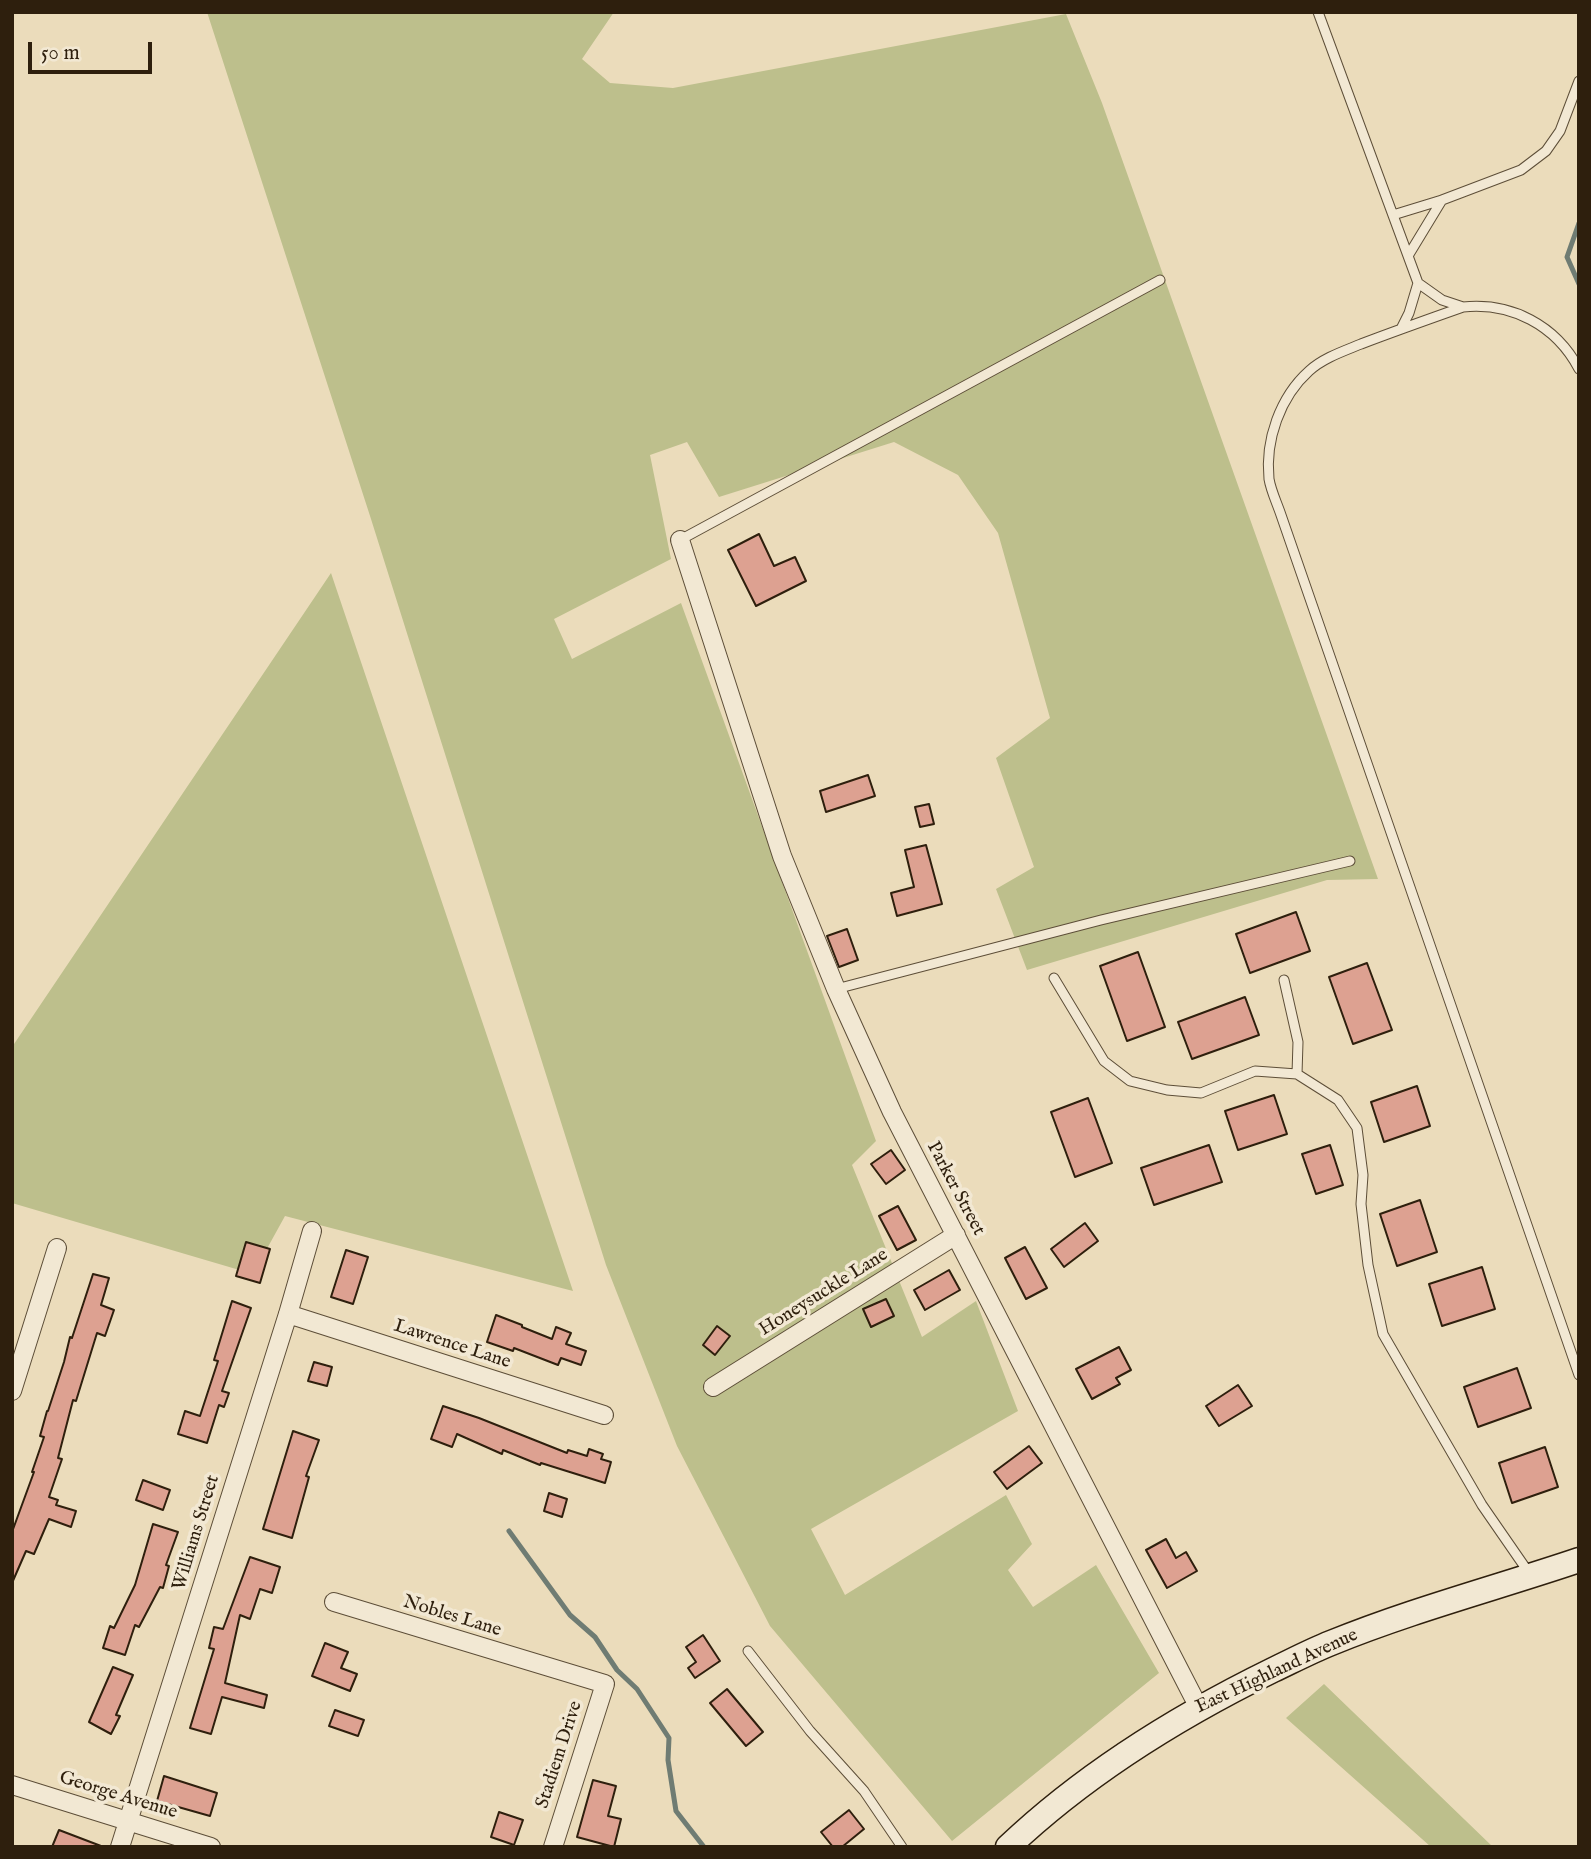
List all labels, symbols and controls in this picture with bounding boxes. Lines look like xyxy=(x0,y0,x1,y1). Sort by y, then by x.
scale bar xyxy=(32,28,156,72)
text: 50 m xyxy=(41,40,80,67)
street label: Parker Street xyxy=(921,1138,989,1240)
street label: Honeysuckle Lane xyxy=(755,1244,893,1342)
street label: Lawrence Lane xyxy=(391,1315,513,1375)
street label: Williams Street xyxy=(169,1472,225,1594)
street label: Nobles Lane xyxy=(400,1591,504,1643)
street label: East Highland Avenue xyxy=(1192,1624,1362,1720)
street label: Stadiem Drive xyxy=(532,1699,588,1811)
street label: George Avenue xyxy=(56,1767,180,1825)

